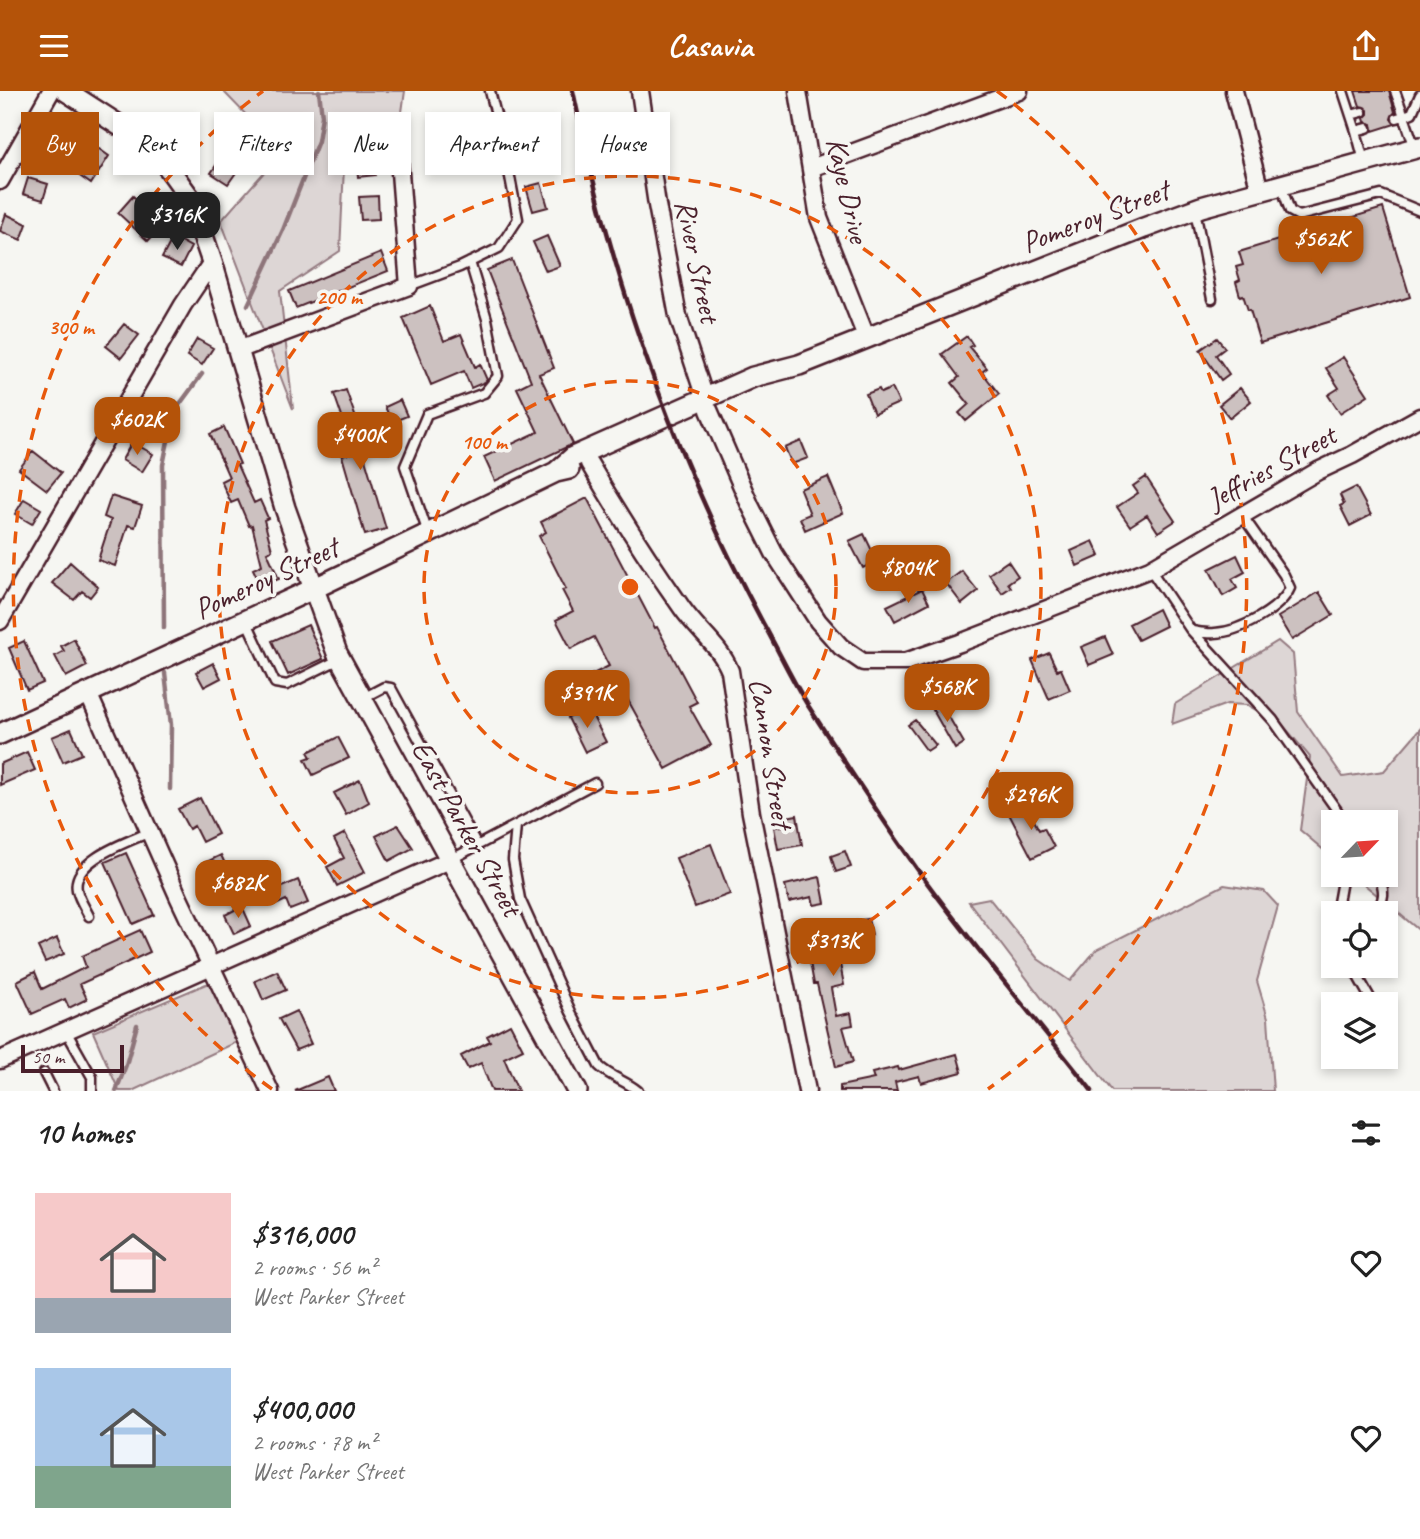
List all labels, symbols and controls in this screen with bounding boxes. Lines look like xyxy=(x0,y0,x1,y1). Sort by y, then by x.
text: Casavia xyxy=(668,25,753,66)
icon: menu xyxy=(35,27,73,65)
icon: share xyxy=(1347,27,1385,65)
chip: Buy xyxy=(21,112,99,175)
chip: Rent xyxy=(113,112,200,175)
chip: Filters xyxy=(214,112,314,175)
chip: New xyxy=(328,112,411,175)
chip: Apartment xyxy=(425,112,561,175)
chip: House xyxy=(575,112,670,175)
street label: Kaye Drive xyxy=(817,134,879,249)
street label: Pomeroy Street xyxy=(1016,169,1178,261)
pin: $316K xyxy=(128,193,226,252)
street label: River Street xyxy=(666,196,730,329)
text: $316K xyxy=(150,200,204,229)
pin: $562K xyxy=(1272,216,1370,276)
text: $562K xyxy=(1294,224,1348,253)
text: 200 m xyxy=(316,284,364,310)
text: 300 m xyxy=(48,314,96,340)
pin: $602K xyxy=(88,397,186,457)
text: $602K xyxy=(110,405,164,434)
pin: $400K xyxy=(311,413,409,472)
street label: Jeffries Street xyxy=(1198,414,1345,519)
text: $400K xyxy=(333,420,387,449)
text: 100 m xyxy=(461,429,509,455)
street label: Pomeroy Street xyxy=(188,526,348,628)
pin: $804K xyxy=(859,545,957,605)
text: $804K xyxy=(881,553,935,582)
centre of rings xyxy=(618,575,642,599)
pin: $568K xyxy=(898,665,996,724)
pin: $391K xyxy=(538,671,636,730)
text: $568K xyxy=(920,672,974,701)
street label: Cannon Street xyxy=(740,675,802,835)
text: $391K xyxy=(561,678,613,707)
street label: East Parker Street xyxy=(403,733,532,925)
pin: $296K xyxy=(982,773,1080,832)
text: $296K xyxy=(1004,780,1058,809)
north arrow xyxy=(1321,810,1398,887)
map controls xyxy=(1321,810,1398,1069)
pin: $682K xyxy=(189,861,287,920)
text: $682K xyxy=(211,868,265,897)
button: locate xyxy=(1321,901,1398,978)
pin: $313K xyxy=(784,919,882,978)
text: $313K xyxy=(806,926,860,955)
button: layers xyxy=(1321,992,1398,1069)
scale bar xyxy=(21,1042,124,1074)
text: 50 m xyxy=(32,1045,64,1069)
text: 10 homes xyxy=(35,1114,133,1152)
icon: filters xyxy=(1347,1114,1385,1152)
text: $316,000 xyxy=(252,1215,353,1253)
icon: home xyxy=(91,1221,175,1305)
icon: heart xyxy=(1347,1244,1385,1282)
text: 2 rooms · 56 m² xyxy=(252,1253,376,1282)
text: West Parker Street xyxy=(252,1282,404,1311)
text: $400,000 xyxy=(252,1390,352,1428)
icon: home xyxy=(91,1396,175,1480)
icon: heart xyxy=(1347,1419,1385,1457)
text: 2 rooms · 78 m² xyxy=(252,1428,376,1457)
text: West Parker Street xyxy=(252,1457,404,1486)

